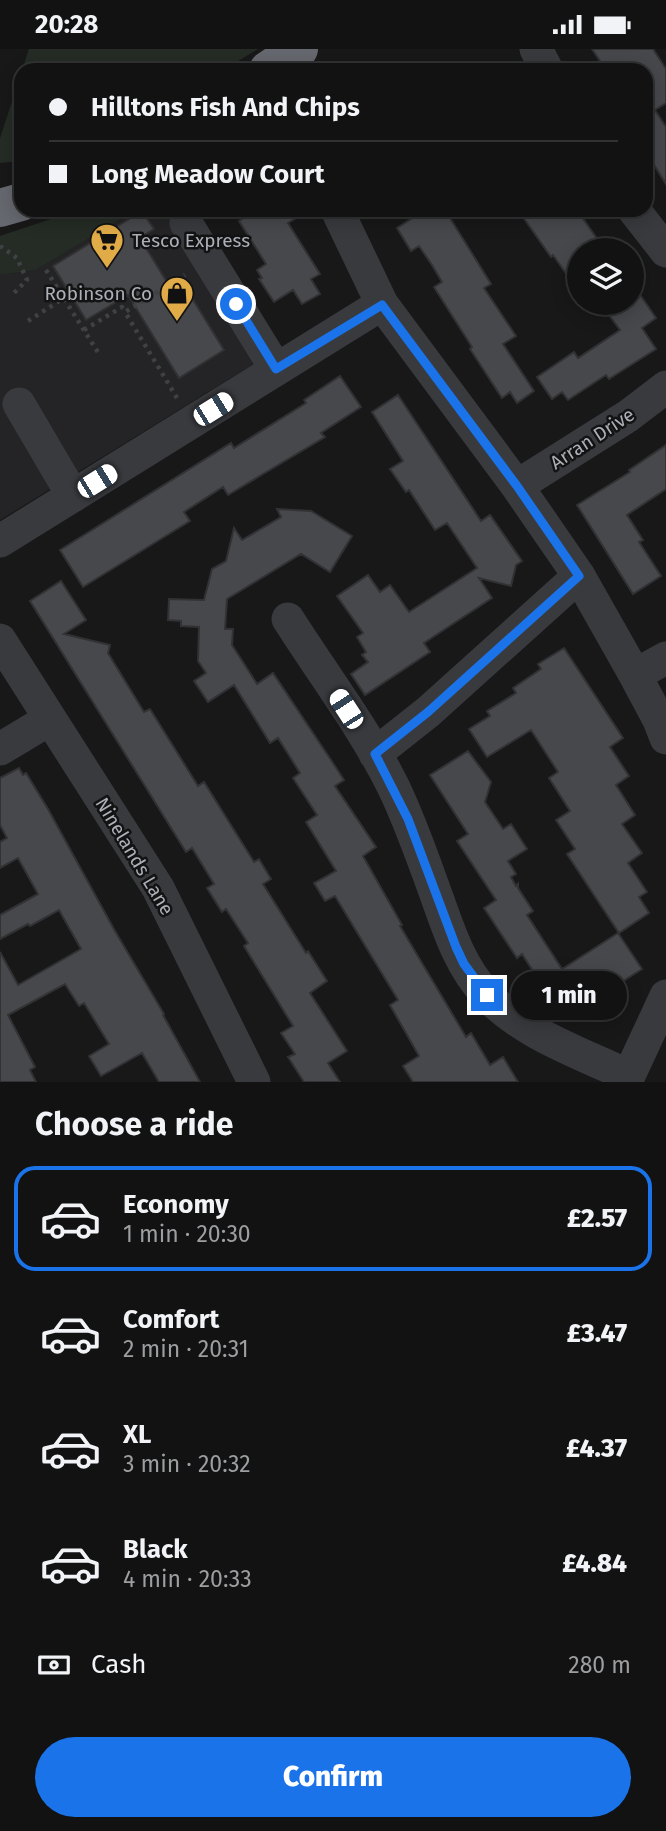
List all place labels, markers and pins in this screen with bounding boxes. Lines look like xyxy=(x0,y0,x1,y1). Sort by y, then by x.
supermarket icon: Tesco Express xyxy=(88,221,126,270)
place label: Tesco Express xyxy=(132,229,250,252)
shop icon: Robinson Co xyxy=(158,274,196,323)
place label: Robinson Co xyxy=(44,282,152,305)

